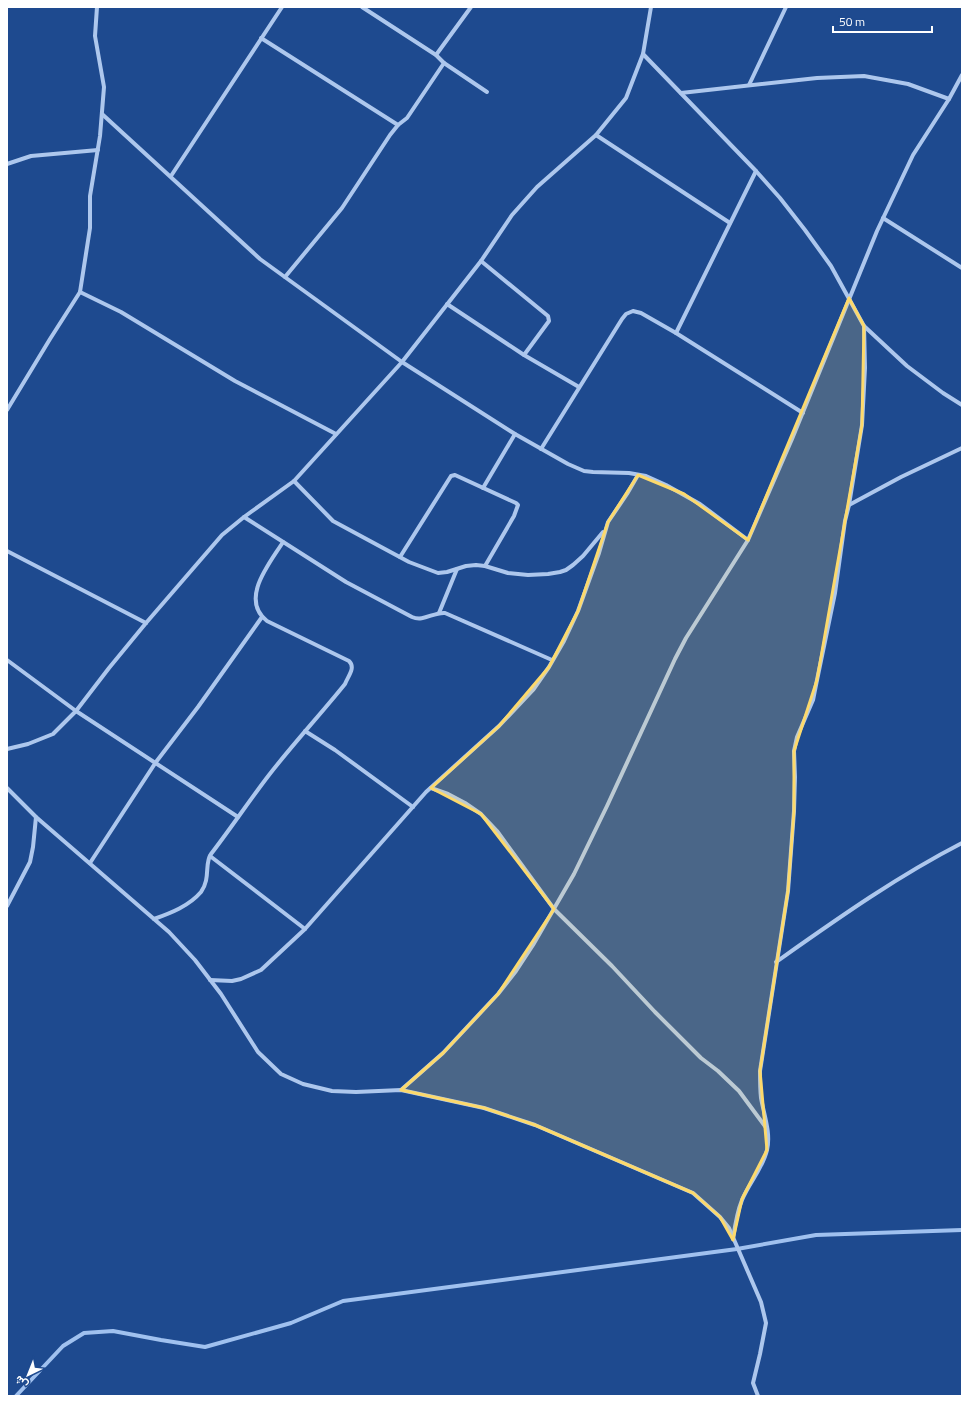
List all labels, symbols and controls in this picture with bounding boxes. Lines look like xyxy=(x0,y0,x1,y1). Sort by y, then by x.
scale bar xyxy=(833,8,932,34)
text: 50 m xyxy=(839,12,865,31)
north arrow xyxy=(8,1355,48,1395)
text: ش xyxy=(11,1372,31,1393)

